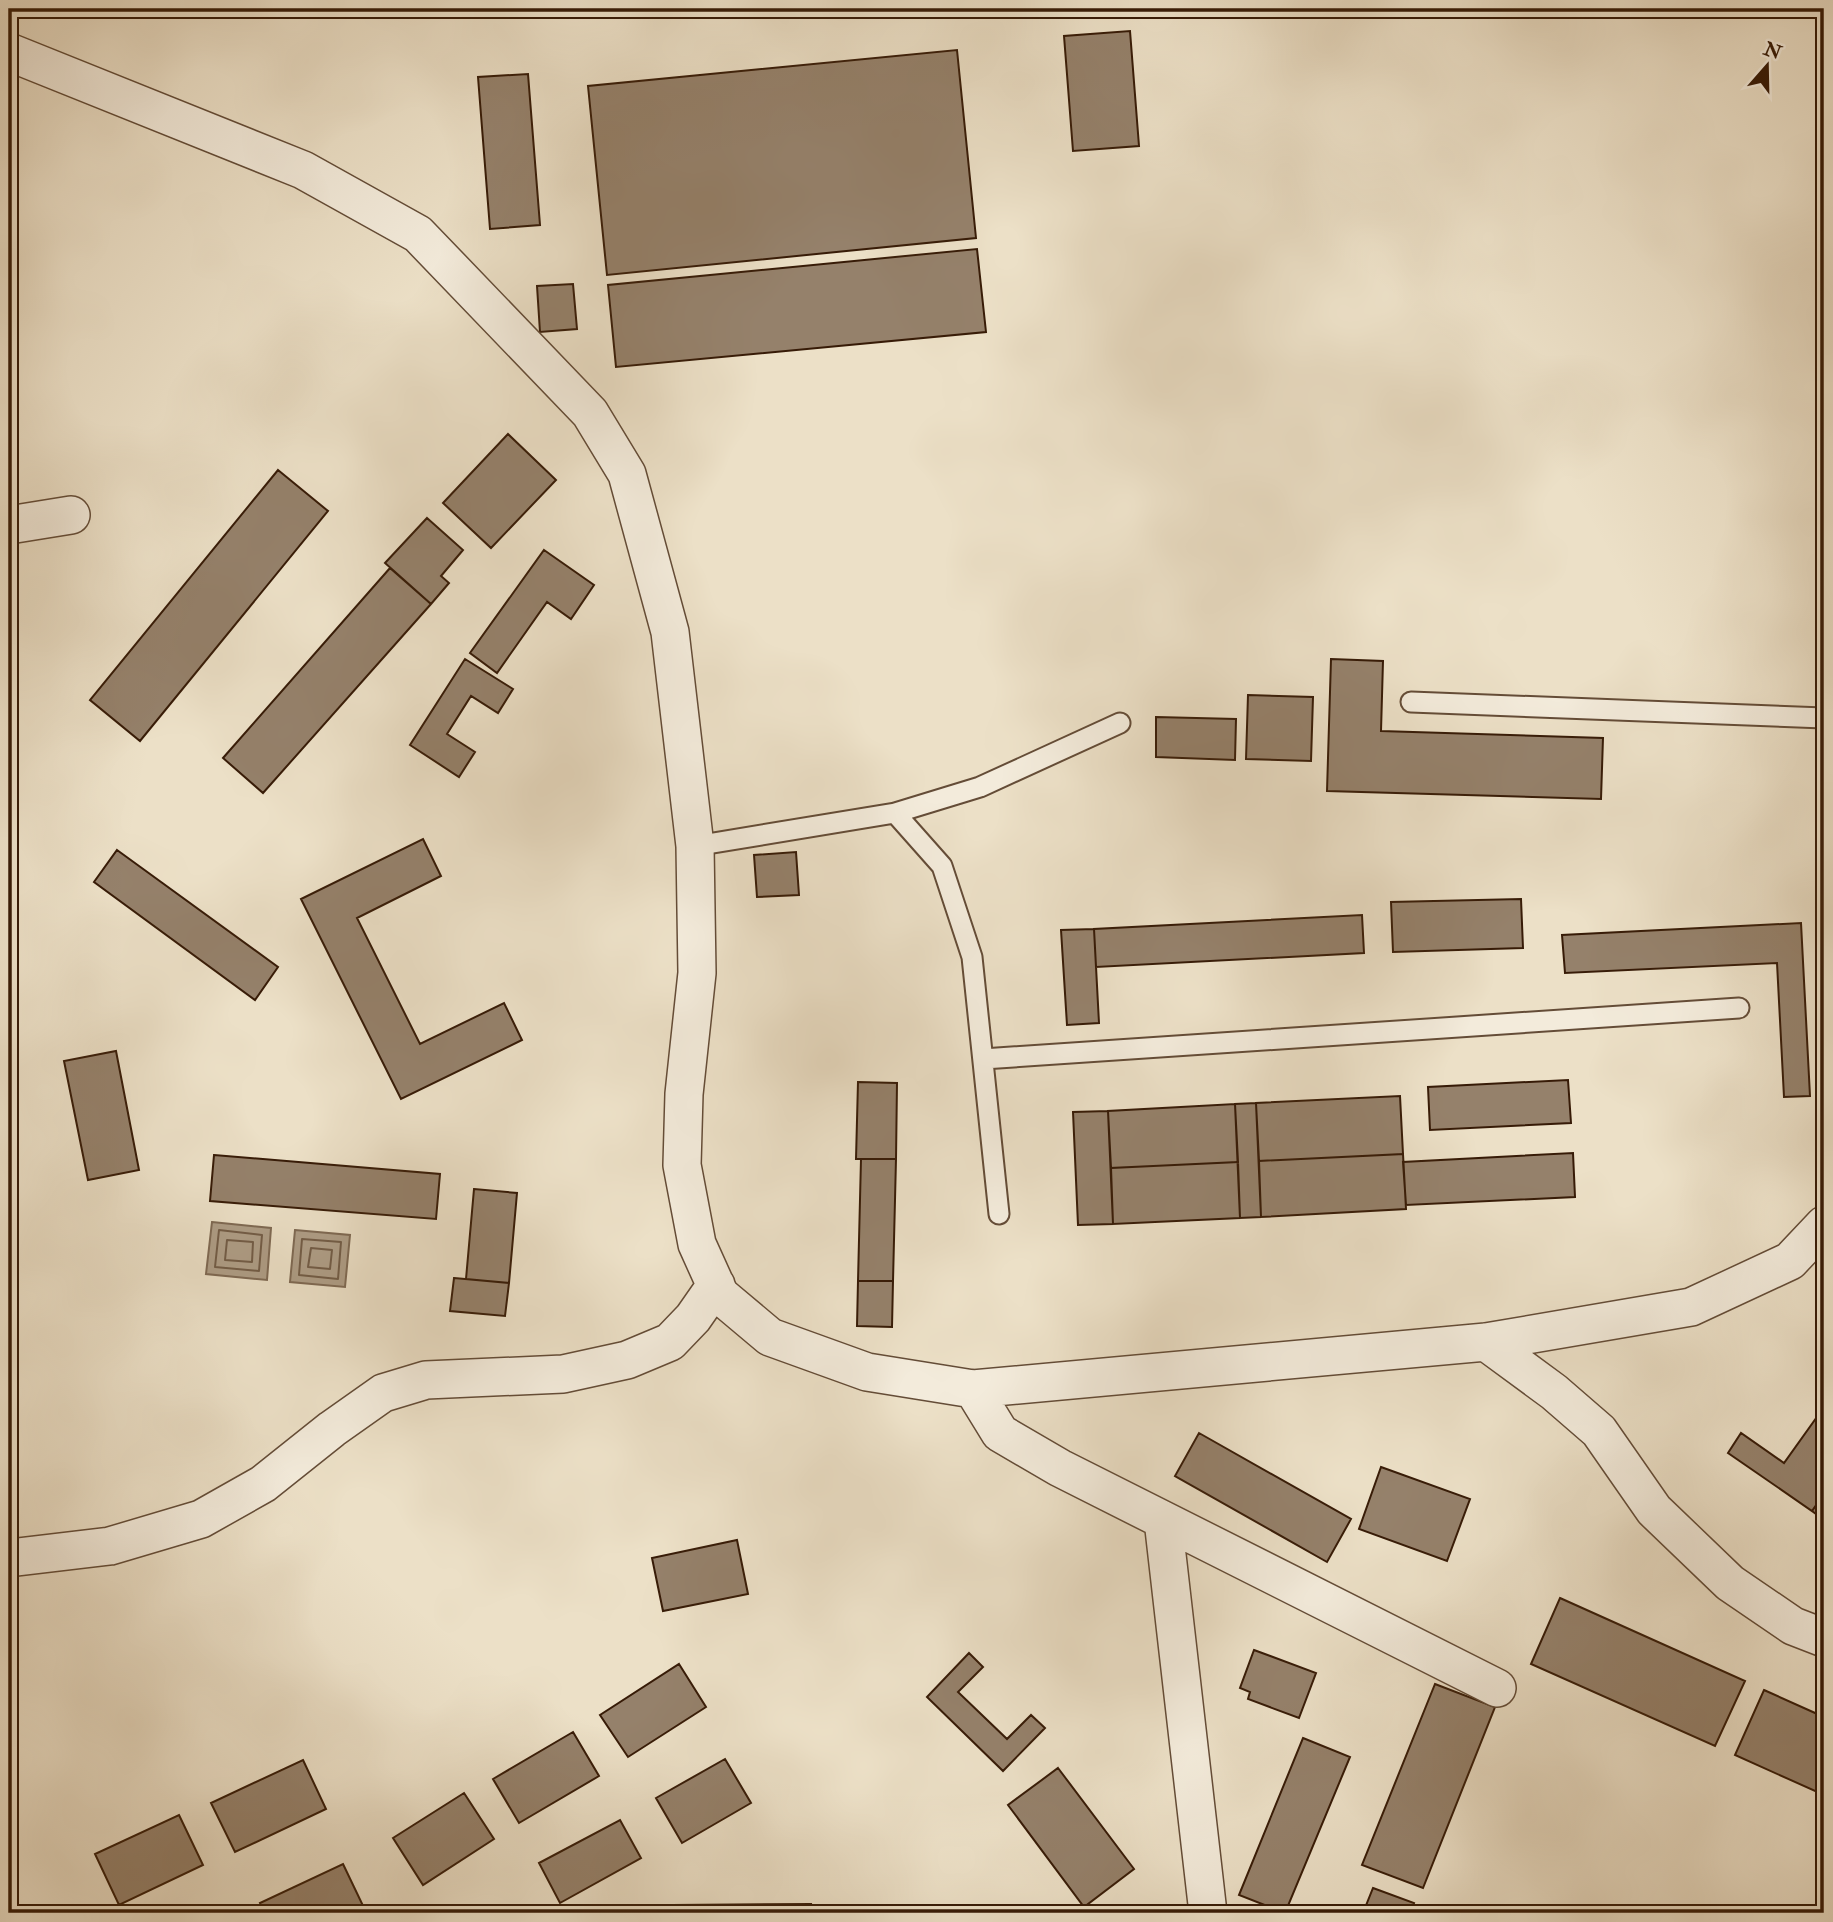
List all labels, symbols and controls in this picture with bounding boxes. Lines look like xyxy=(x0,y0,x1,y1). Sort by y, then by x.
north arrow xyxy=(1731,32,1801,102)
text: N xyxy=(1759,36,1785,65)

